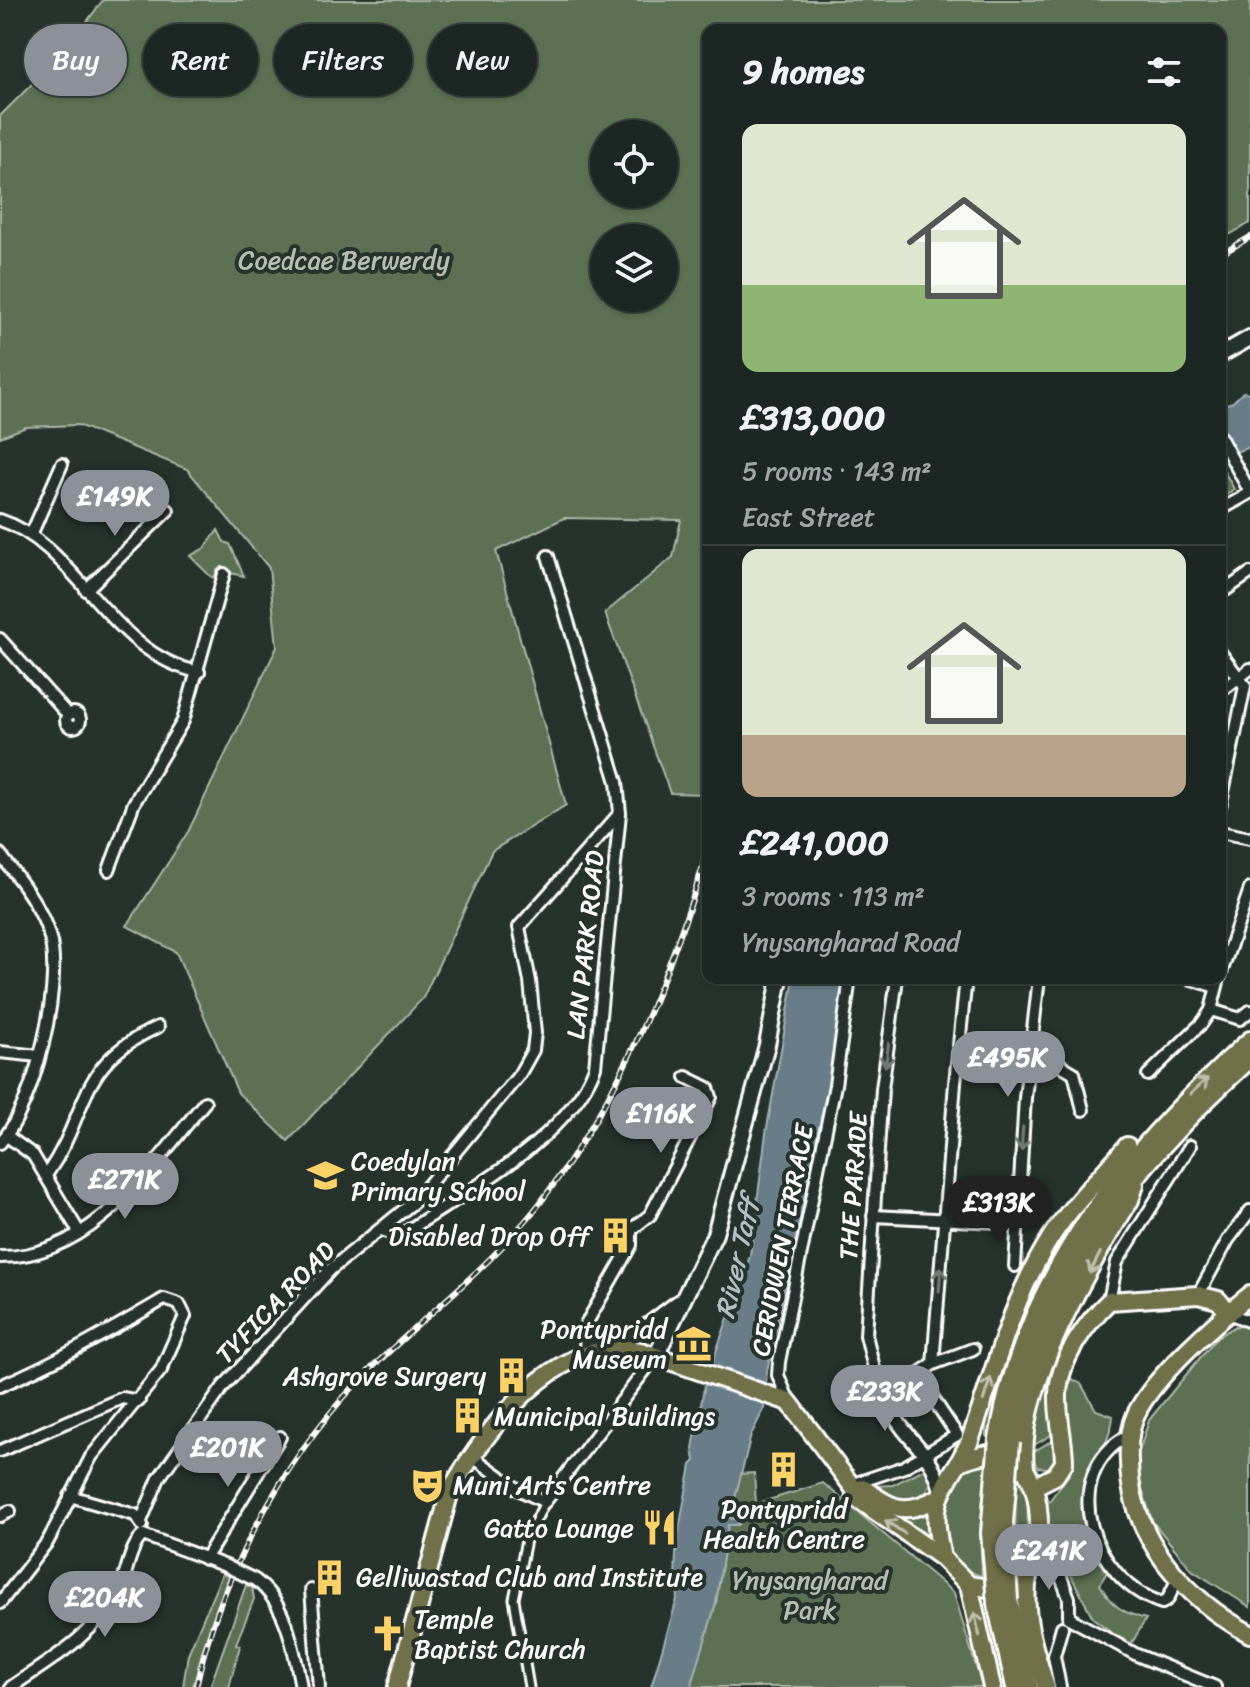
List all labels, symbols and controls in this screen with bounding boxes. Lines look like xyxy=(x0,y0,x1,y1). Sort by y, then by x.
chip: Buy xyxy=(24,24,127,96)
chip: Rent xyxy=(143,24,258,96)
chip: Filters xyxy=(274,24,412,96)
chip: New xyxy=(428,24,537,96)
text: 9 homes xyxy=(742,42,864,102)
icon: filters xyxy=(1142,50,1186,94)
map controls xyxy=(590,120,678,312)
button: locate xyxy=(590,120,678,208)
icon: home xyxy=(892,176,1036,320)
button: layers xyxy=(590,224,678,312)
park label: Coedcae Berwerdy xyxy=(238,237,450,283)
text: £313,000 xyxy=(742,388,886,448)
text: 5 rooms · 143 m² xyxy=(742,448,931,494)
pin: £149K xyxy=(59,470,171,538)
text: £149K xyxy=(79,473,151,519)
text: East Street xyxy=(742,494,875,540)
icon: home xyxy=(892,601,1036,745)
text: £241,000 xyxy=(742,813,889,873)
street label: LAN PARK ROAD xyxy=(552,848,618,1041)
text: 3 rooms · 113 m² xyxy=(742,873,925,919)
text: Ynysangharad Road xyxy=(742,919,960,965)
pin: £495K xyxy=(952,1031,1064,1099)
text: £495K xyxy=(969,1034,1047,1080)
one-way arrow xyxy=(879,1042,894,1067)
one-way arrow xyxy=(1189,1077,1209,1096)
pin: £116K xyxy=(605,1087,717,1155)
text: £116K xyxy=(628,1090,694,1136)
street label: THE PARADE xyxy=(825,1109,881,1262)
street label: CERIDWEN TERRACE xyxy=(737,1119,827,1360)
one-way arrow xyxy=(1014,1125,1029,1152)
place label: Coedylan Primary School xyxy=(351,1138,526,1214)
pin: £271K xyxy=(69,1153,181,1221)
text: £271K xyxy=(90,1156,160,1202)
school or university icon: Coedylan Primary School xyxy=(306,1157,344,1195)
pin: £313K xyxy=(943,1176,1055,1244)
text: £313K xyxy=(964,1179,1034,1225)
water label: River Taff xyxy=(700,1185,775,1323)
place label: Disabled Drop Off xyxy=(388,1213,594,1259)
building icon: Disabled Drop Off xyxy=(597,1217,635,1255)
street label: TYFICA ROAD xyxy=(203,1229,347,1375)
one-way arrow xyxy=(1086,1250,1102,1274)
one-way arrow xyxy=(933,1266,948,1293)
place label: Pontypridd Museum xyxy=(540,1306,669,1382)
museum icon: Pontypridd Museum xyxy=(674,1325,712,1363)
place label: Ashgrove Surgery xyxy=(282,1353,487,1399)
building icon: Ashgrove Surgery xyxy=(493,1357,531,1395)
pin: £233K xyxy=(829,1365,941,1433)
text: £233K xyxy=(848,1368,922,1414)
one-way arrow xyxy=(980,1377,995,1402)
place label: Municipal Buildings xyxy=(494,1393,715,1439)
building icon: Municipal Buildings xyxy=(449,1397,487,1435)
pin: £201K xyxy=(172,1421,284,1489)
text: £201K xyxy=(192,1424,264,1470)
building icon: Pontypridd Health Centre xyxy=(765,1451,803,1489)
place label: Muni Arts Centre xyxy=(453,1462,651,1508)
theatre icon: Muni Arts Centre xyxy=(408,1466,446,1504)
place label: Pontypridd Health Centre xyxy=(703,1486,865,1562)
place label: Gatto Lounge xyxy=(484,1505,634,1551)
restaurant icon: Gatto Lounge xyxy=(641,1509,679,1547)
one-way arrow xyxy=(884,1519,906,1535)
pin: £241K xyxy=(993,1524,1105,1592)
text: £241K xyxy=(1013,1527,1085,1573)
place label: Gelliwastad Club and Institute xyxy=(356,1554,704,1600)
park label: Ynysangharad Park xyxy=(732,1557,890,1633)
building icon: Gelliwastad Club and Institute xyxy=(311,1558,349,1596)
pin: £204K xyxy=(49,1571,161,1639)
text: £204K xyxy=(66,1574,144,1620)
place label: Temple Baptist Church xyxy=(414,1596,586,1672)
one-way arrow xyxy=(968,1611,983,1637)
church icon: Temple Baptist Church xyxy=(369,1615,407,1653)

